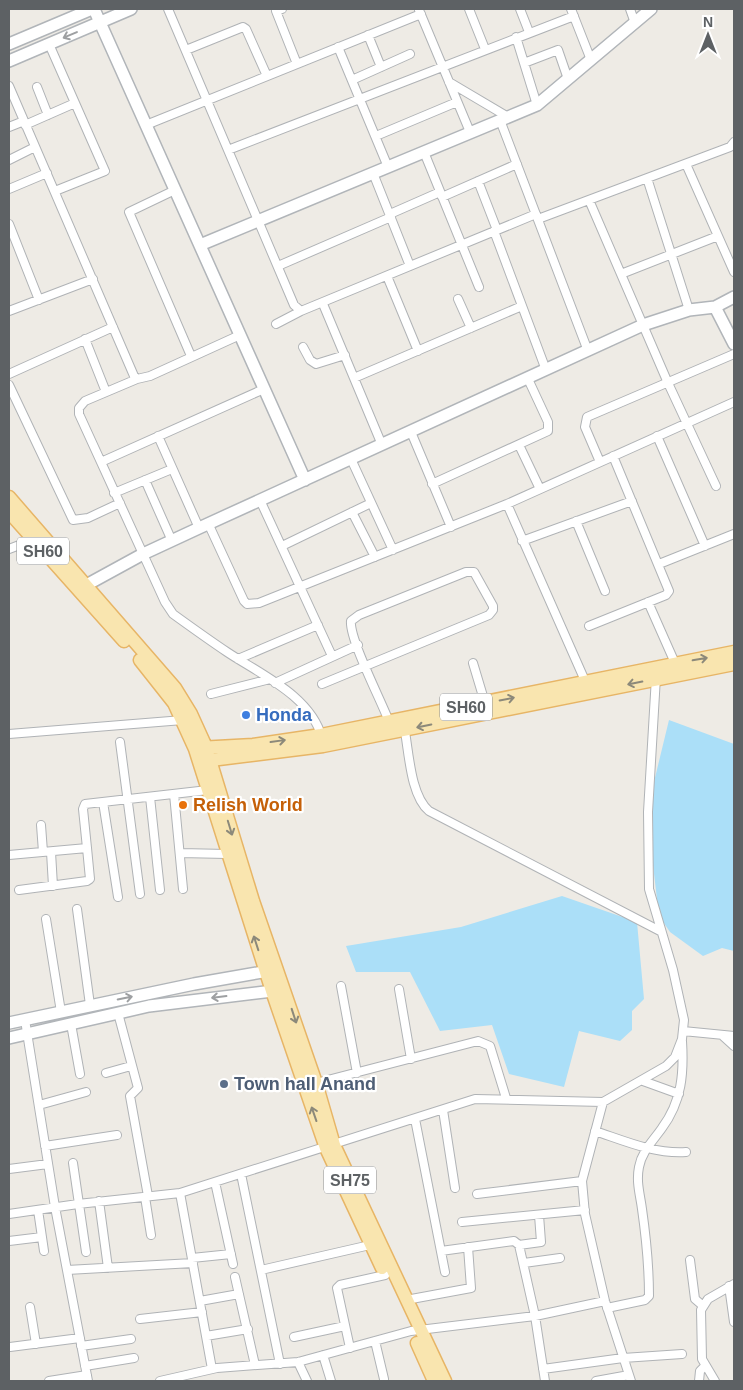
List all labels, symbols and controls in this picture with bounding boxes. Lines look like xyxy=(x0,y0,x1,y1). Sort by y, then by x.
north arrow xyxy=(683,10,733,60)
text: N xyxy=(703,14,713,30)
one-way arrow xyxy=(63,30,78,40)
road number: SH60 xyxy=(17,538,69,564)
one-way arrow xyxy=(692,653,708,663)
one-way arrow xyxy=(627,679,643,688)
road number: SH60 xyxy=(440,694,492,720)
one-way arrow xyxy=(499,694,515,703)
place label: Honda xyxy=(256,705,313,725)
marker: Honda xyxy=(240,709,252,721)
one-way arrow xyxy=(417,722,433,732)
one-way arrow xyxy=(270,736,286,746)
place label: Relish World xyxy=(193,795,303,815)
marker: Relish World xyxy=(177,799,189,811)
one-way arrow xyxy=(225,819,235,835)
one-way arrow xyxy=(251,935,261,951)
one-way arrow xyxy=(211,992,227,1002)
one-way arrow xyxy=(116,993,132,1002)
one-way arrow xyxy=(289,1007,299,1023)
place label: Town hall Anand xyxy=(234,1074,376,1094)
marker: Town hall Anand xyxy=(218,1078,230,1090)
one-way arrow xyxy=(308,1106,318,1122)
road number: SH75 xyxy=(324,1166,376,1194)

